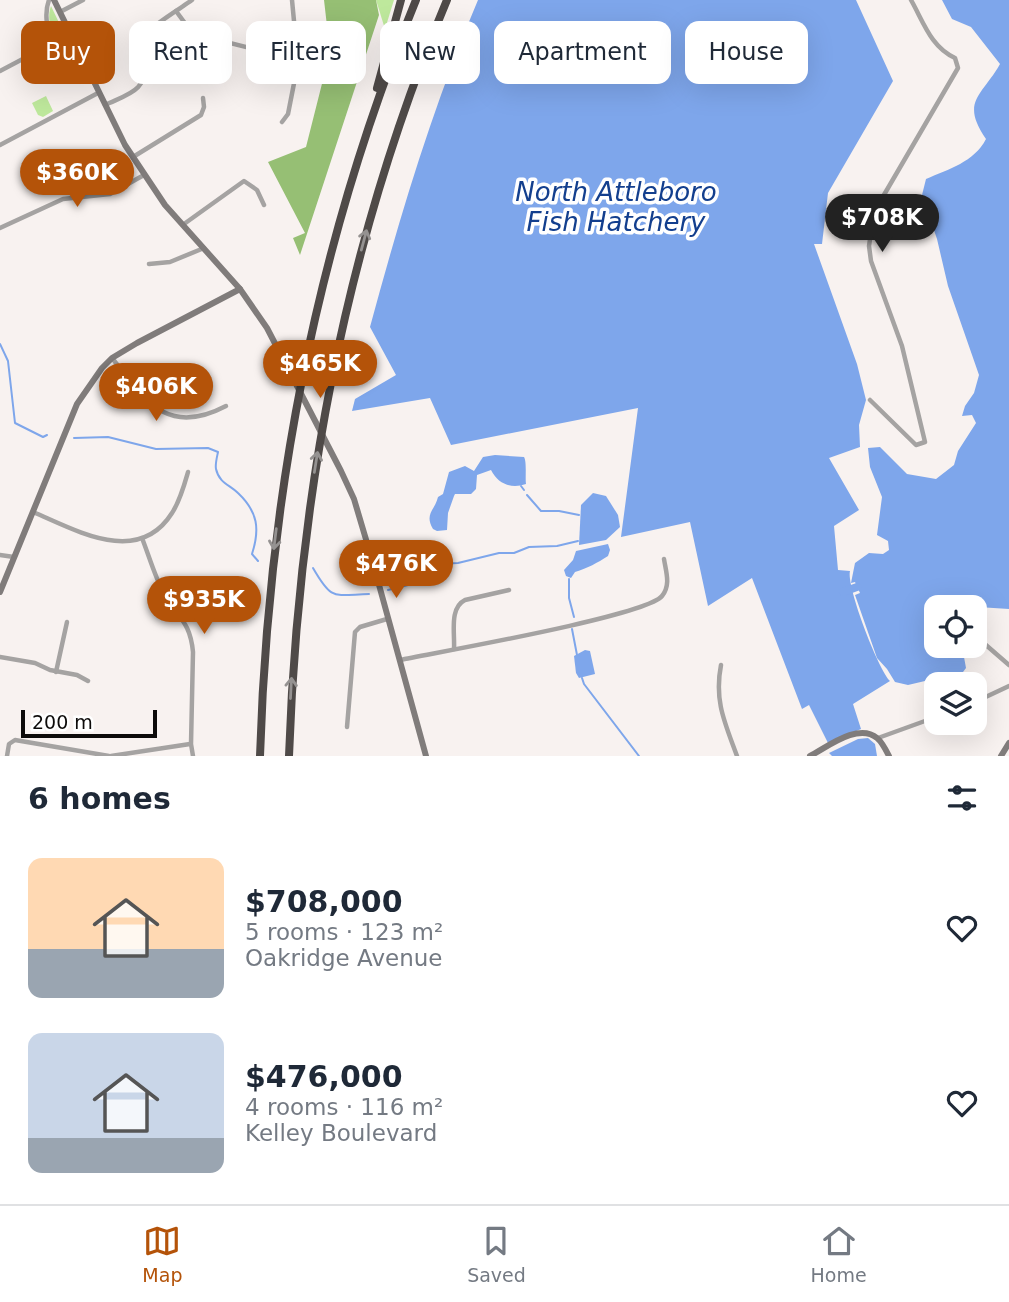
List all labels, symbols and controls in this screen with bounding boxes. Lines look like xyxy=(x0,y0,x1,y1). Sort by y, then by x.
chip: Buy xyxy=(21,21,115,84)
chip: Rent xyxy=(129,21,232,84)
chip: Filters xyxy=(246,21,366,84)
chip: New xyxy=(380,21,480,84)
chip: Apartment xyxy=(494,21,671,84)
chip: House xyxy=(685,21,808,84)
pin: $360K xyxy=(28,150,126,209)
text: $360K xyxy=(36,159,118,185)
water label: North Attleboro Fish Hatchery xyxy=(515,177,717,237)
pin: $708K xyxy=(833,194,931,254)
text: $708K xyxy=(841,204,923,230)
one-way arrow xyxy=(359,229,372,251)
pin: $465K xyxy=(271,340,369,400)
text: $465K xyxy=(279,350,361,376)
pin: $406K xyxy=(107,364,205,423)
text: $406K xyxy=(115,373,197,399)
one-way arrow xyxy=(309,451,322,474)
one-way arrow xyxy=(269,527,282,549)
pin: $476K xyxy=(347,540,445,600)
text: $476K xyxy=(355,550,437,576)
pin: $935K xyxy=(155,576,253,636)
text: $935K xyxy=(163,586,245,612)
map controls xyxy=(924,595,987,735)
button: locate xyxy=(924,595,987,658)
button: layers xyxy=(924,672,987,735)
one-way arrow xyxy=(285,677,298,700)
scale bar xyxy=(21,707,158,739)
text: 200 m xyxy=(32,711,93,733)
icon: filters xyxy=(943,779,981,817)
text: 6 homes xyxy=(28,781,171,816)
text: $708,000 xyxy=(245,884,403,919)
icon: home xyxy=(84,886,168,970)
icon: heart xyxy=(943,909,981,947)
text: 5 rooms · 123 m² xyxy=(245,919,443,945)
text: Oakridge Avenue xyxy=(245,945,442,971)
text: $476,000 xyxy=(245,1059,403,1094)
icon: home xyxy=(84,1061,168,1145)
icon: heart xyxy=(943,1084,981,1122)
text: 4 rooms · 116 m² xyxy=(245,1094,443,1120)
text: Kelley Boulevard xyxy=(245,1120,437,1146)
tab: Map xyxy=(142,1222,182,1286)
tab: Saved xyxy=(467,1222,526,1286)
tab: Home xyxy=(811,1222,867,1286)

